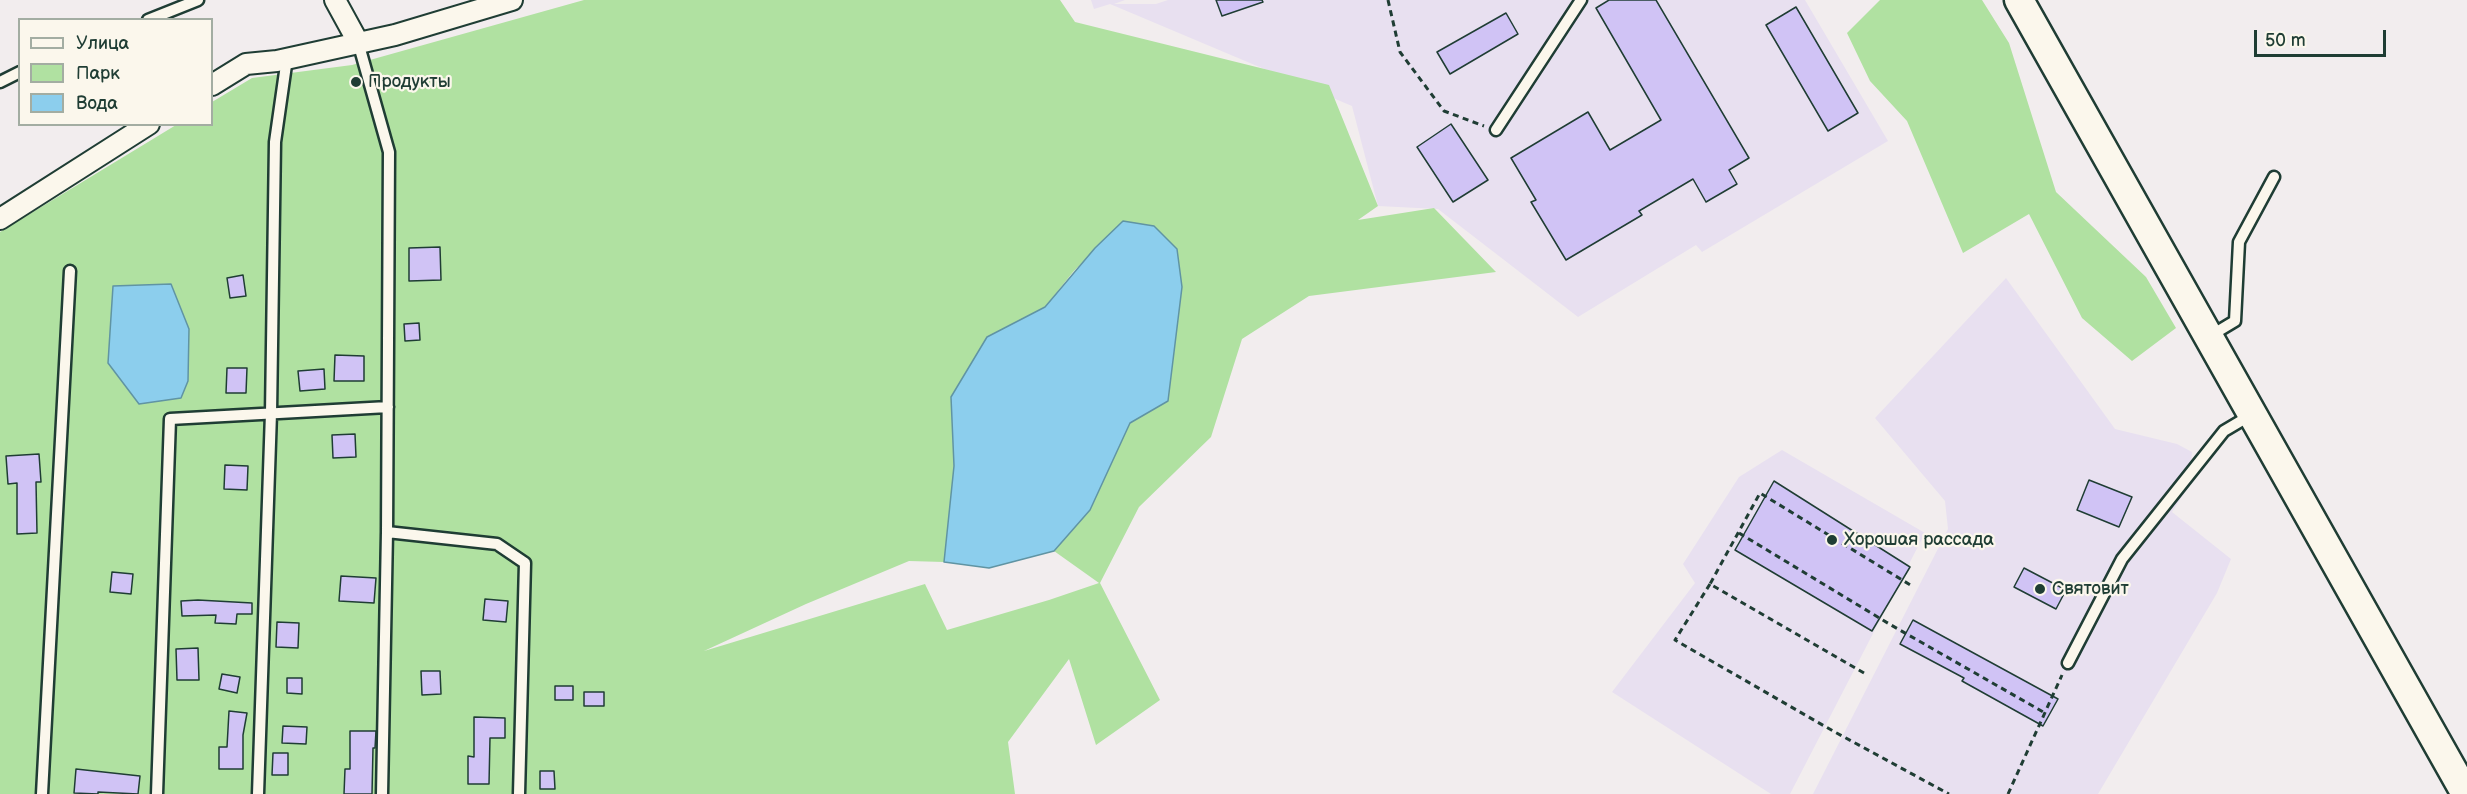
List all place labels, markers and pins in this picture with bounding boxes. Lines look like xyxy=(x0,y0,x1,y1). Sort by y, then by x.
place label: Продукты xyxy=(368,71,451,93)
marker: Продукты xyxy=(349,75,363,89)
place label: Хорошая рассада xyxy=(1844,529,1994,551)
marker: Хорошая рассада xyxy=(1825,533,1839,547)
place label: Святовит xyxy=(2052,578,2129,600)
marker: Святовит xyxy=(2033,582,2047,596)

